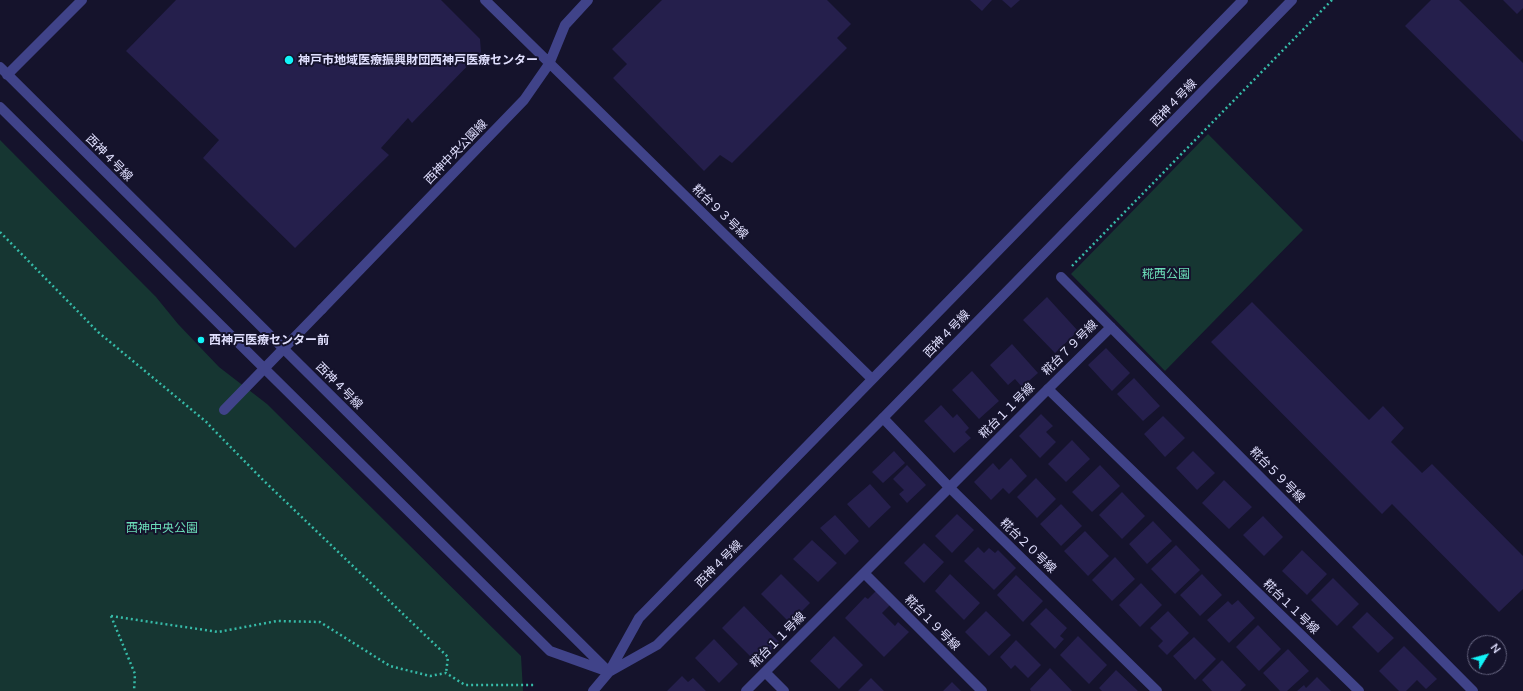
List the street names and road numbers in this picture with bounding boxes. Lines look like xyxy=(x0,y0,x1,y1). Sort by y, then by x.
street label: 西神４号線 xyxy=(1148,76,1200,130)
street label: 西神中央公園線 xyxy=(422,117,490,187)
street label: 西神４号線 xyxy=(83,132,135,184)
street label: 糀台９３号線 xyxy=(689,182,751,242)
street label: 西神４号線 xyxy=(921,307,973,361)
street label: 糀台７９号線 xyxy=(1039,317,1101,379)
street label: 西神４号線 xyxy=(313,360,365,412)
street label: 糀台１１号線 xyxy=(976,380,1038,442)
street label: 糀台５９号線 xyxy=(1246,444,1308,506)
street label: 糀台２０号線 xyxy=(997,516,1059,576)
street label: 西神４号線 xyxy=(693,538,745,590)
street label: 糀台１１号線 xyxy=(1260,577,1322,637)
street label: 糀台１９号線 xyxy=(901,592,963,654)
street label: 糀台１１号線 xyxy=(747,609,809,671)

